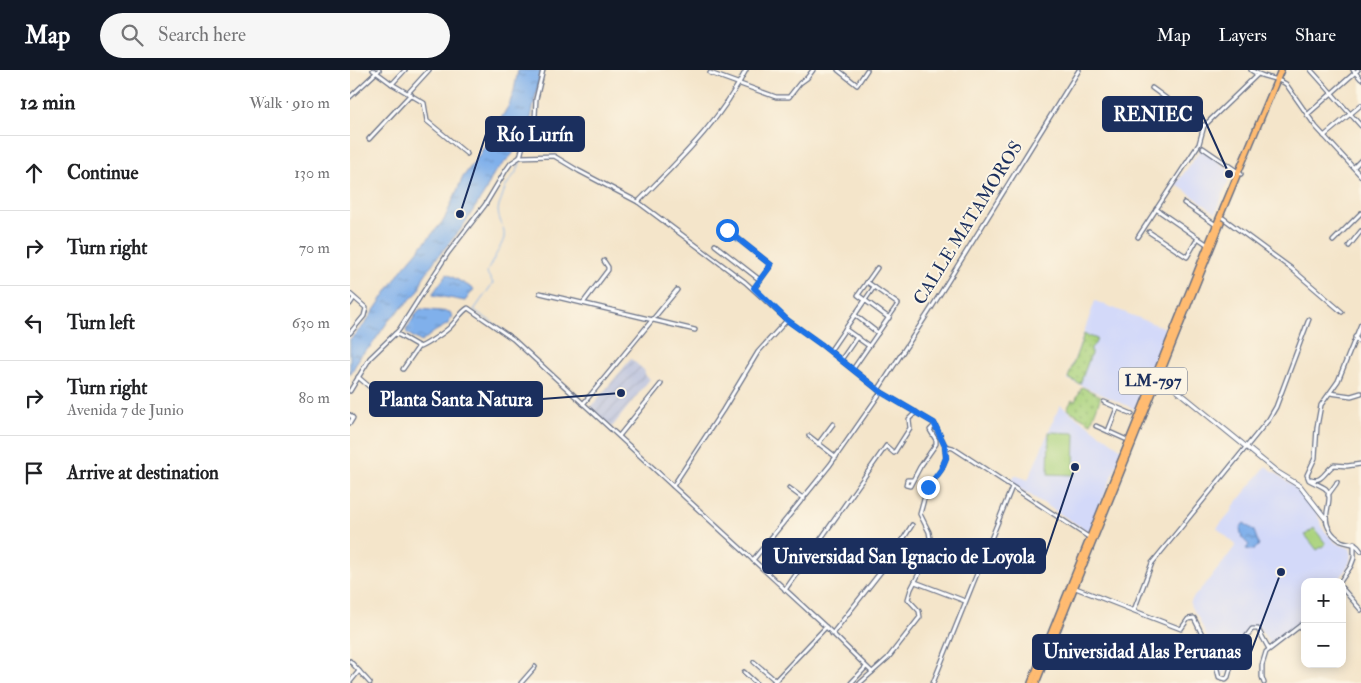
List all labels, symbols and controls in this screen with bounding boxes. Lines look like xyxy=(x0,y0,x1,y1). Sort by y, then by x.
search box xyxy=(100,13,450,58)
text: Map xyxy=(25,20,70,51)
icon: search xyxy=(118,21,146,49)
text: Search here xyxy=(158,23,246,47)
text: Map xyxy=(1157,24,1191,47)
text: Layers xyxy=(1219,24,1267,47)
text: Share xyxy=(1295,24,1336,47)
text: 12 min xyxy=(20,89,75,116)
text: Walk · 910 m xyxy=(249,93,330,113)
callout: RENIEC xyxy=(1103,97,1202,131)
text: RENIEC xyxy=(1113,103,1193,127)
callout: Río Lurín xyxy=(486,117,584,151)
text: Río Lurín xyxy=(496,123,574,147)
street label: CALLE MATAMOROS xyxy=(908,137,1028,309)
icon: ahead xyxy=(20,159,48,187)
text: Continue xyxy=(67,161,138,185)
text: 130 m xyxy=(294,163,330,183)
route start xyxy=(716,219,739,242)
icon: right xyxy=(20,234,48,262)
text: Turn right xyxy=(67,236,147,260)
text: 70 m xyxy=(299,238,330,258)
icon: left xyxy=(20,309,48,337)
text: Turn left xyxy=(67,311,135,335)
text: 630 m xyxy=(292,313,330,333)
road number: LM-797 xyxy=(1119,368,1187,394)
text: Turn right xyxy=(67,376,147,400)
callout: Planta Santa Natura xyxy=(370,382,542,416)
icon: right xyxy=(20,384,48,412)
text: 80 m xyxy=(299,388,330,408)
text: Planta Santa Natura xyxy=(380,388,534,412)
text: Avenida 7 de Junio xyxy=(67,400,184,420)
icon: arrive xyxy=(20,459,48,487)
text: Arrive at destination xyxy=(67,461,219,485)
route end xyxy=(917,476,940,499)
callout: Universidad San Ignacio de Loyola xyxy=(763,539,1045,573)
text: Universidad San Ignacio de Loyola xyxy=(773,545,1036,570)
map controls xyxy=(1301,578,1346,668)
button: + xyxy=(1301,578,1346,623)
button: − xyxy=(1301,623,1346,668)
callout: Universidad Alas Peruanas xyxy=(1033,635,1251,669)
text: Universidad Alas Peruanas xyxy=(1043,640,1241,664)

